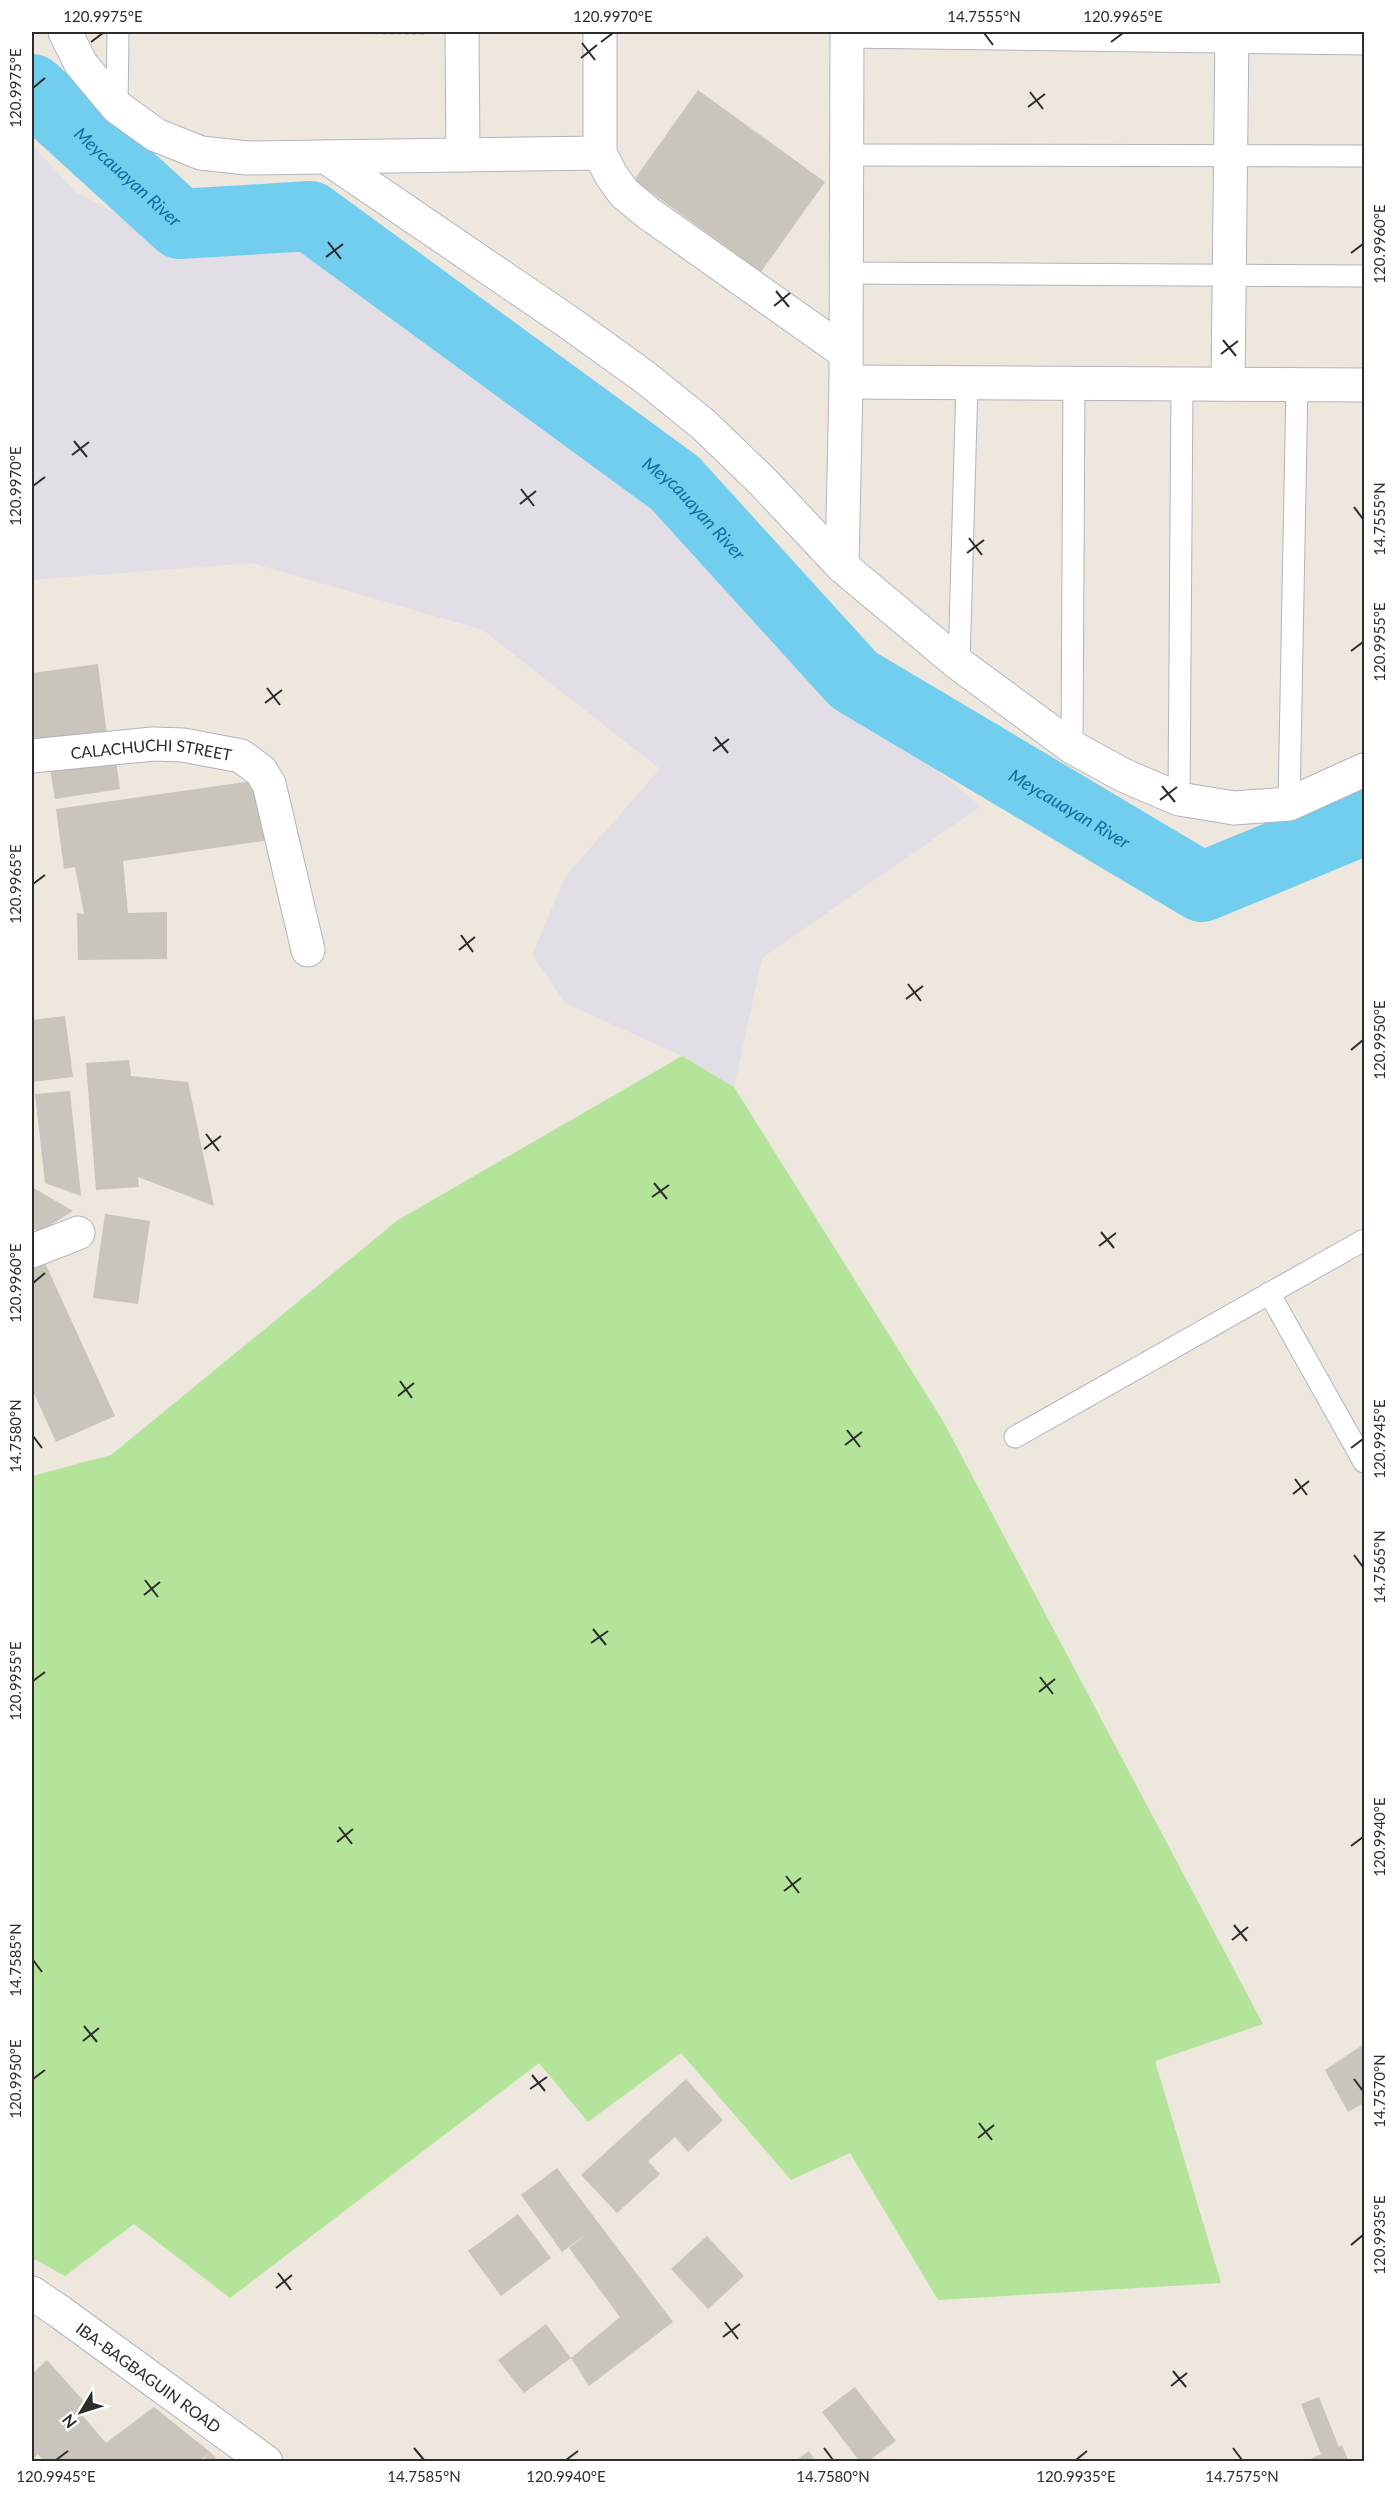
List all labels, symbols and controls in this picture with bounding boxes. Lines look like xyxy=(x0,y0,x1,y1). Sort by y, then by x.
text: 120.9975°E xyxy=(63,7,143,25)
text: 120.9970°E xyxy=(573,7,653,25)
text: 14.7555°N xyxy=(947,7,1021,25)
text: 120.9965°E xyxy=(1083,7,1163,25)
text: 120.9975°E xyxy=(6,48,24,128)
water label: Meycauayan River xyxy=(70,122,187,231)
text: 120.9960°E xyxy=(1370,204,1388,284)
text: 120.9970°E xyxy=(6,446,24,526)
water label: Meycauayan River xyxy=(638,452,751,565)
text: 14.7555°N xyxy=(1370,482,1388,556)
text: 120.9955°E xyxy=(1370,602,1388,682)
street label: CALACHUCHI STREET xyxy=(70,734,234,764)
water label: Meycauayan River xyxy=(1005,764,1135,853)
text: 120.9965°E xyxy=(6,844,24,924)
text: 120.9950°E xyxy=(1370,1000,1388,1080)
text: 120.9960°E xyxy=(6,1243,24,1323)
text: 14.7580°N xyxy=(6,1399,24,1473)
text: 120.9945°E xyxy=(1370,1399,1388,1479)
text: 14.7565°N xyxy=(1370,1530,1388,1604)
text: 120.9955°E xyxy=(6,1641,24,1721)
text: 120.9940°E xyxy=(1370,1797,1388,1877)
text: 14.7585°N xyxy=(6,1923,24,1997)
text: 120.9950°E xyxy=(6,2039,24,2119)
text: 14.7570°N xyxy=(1370,2054,1388,2128)
text: 120.9935°E xyxy=(1370,2195,1388,2275)
street label: IBA-BAGBAGUIN ROAD xyxy=(73,2318,225,2436)
north arrow xyxy=(51,2382,111,2442)
text: N xyxy=(58,2411,80,2432)
text: 120.9945°E xyxy=(16,2467,96,2485)
text: 14.7585°N xyxy=(387,2467,461,2485)
text: 120.9940°E xyxy=(526,2467,606,2485)
text: 14.7580°N xyxy=(796,2467,870,2485)
text: 120.9935°E xyxy=(1036,2467,1116,2485)
text: 14.7575°N xyxy=(1205,2467,1279,2485)

